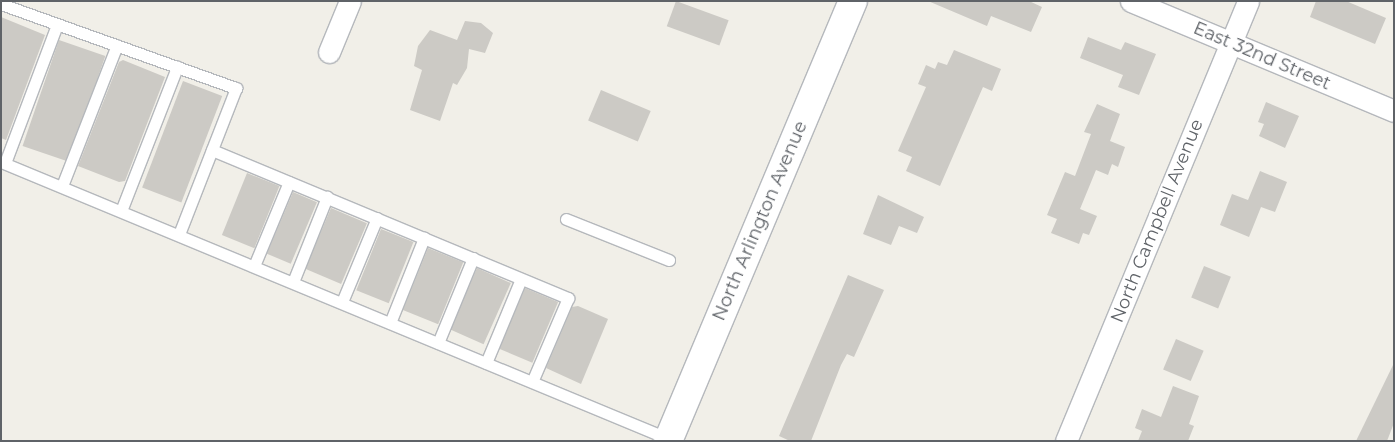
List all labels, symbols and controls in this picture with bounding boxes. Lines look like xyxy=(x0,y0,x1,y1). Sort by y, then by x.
street label: East 32nd Street xyxy=(1190,17,1334,95)
street label: North Campbell Avenue xyxy=(1106,116,1208,326)
street label: North Arlington Avenue xyxy=(708,118,812,324)

